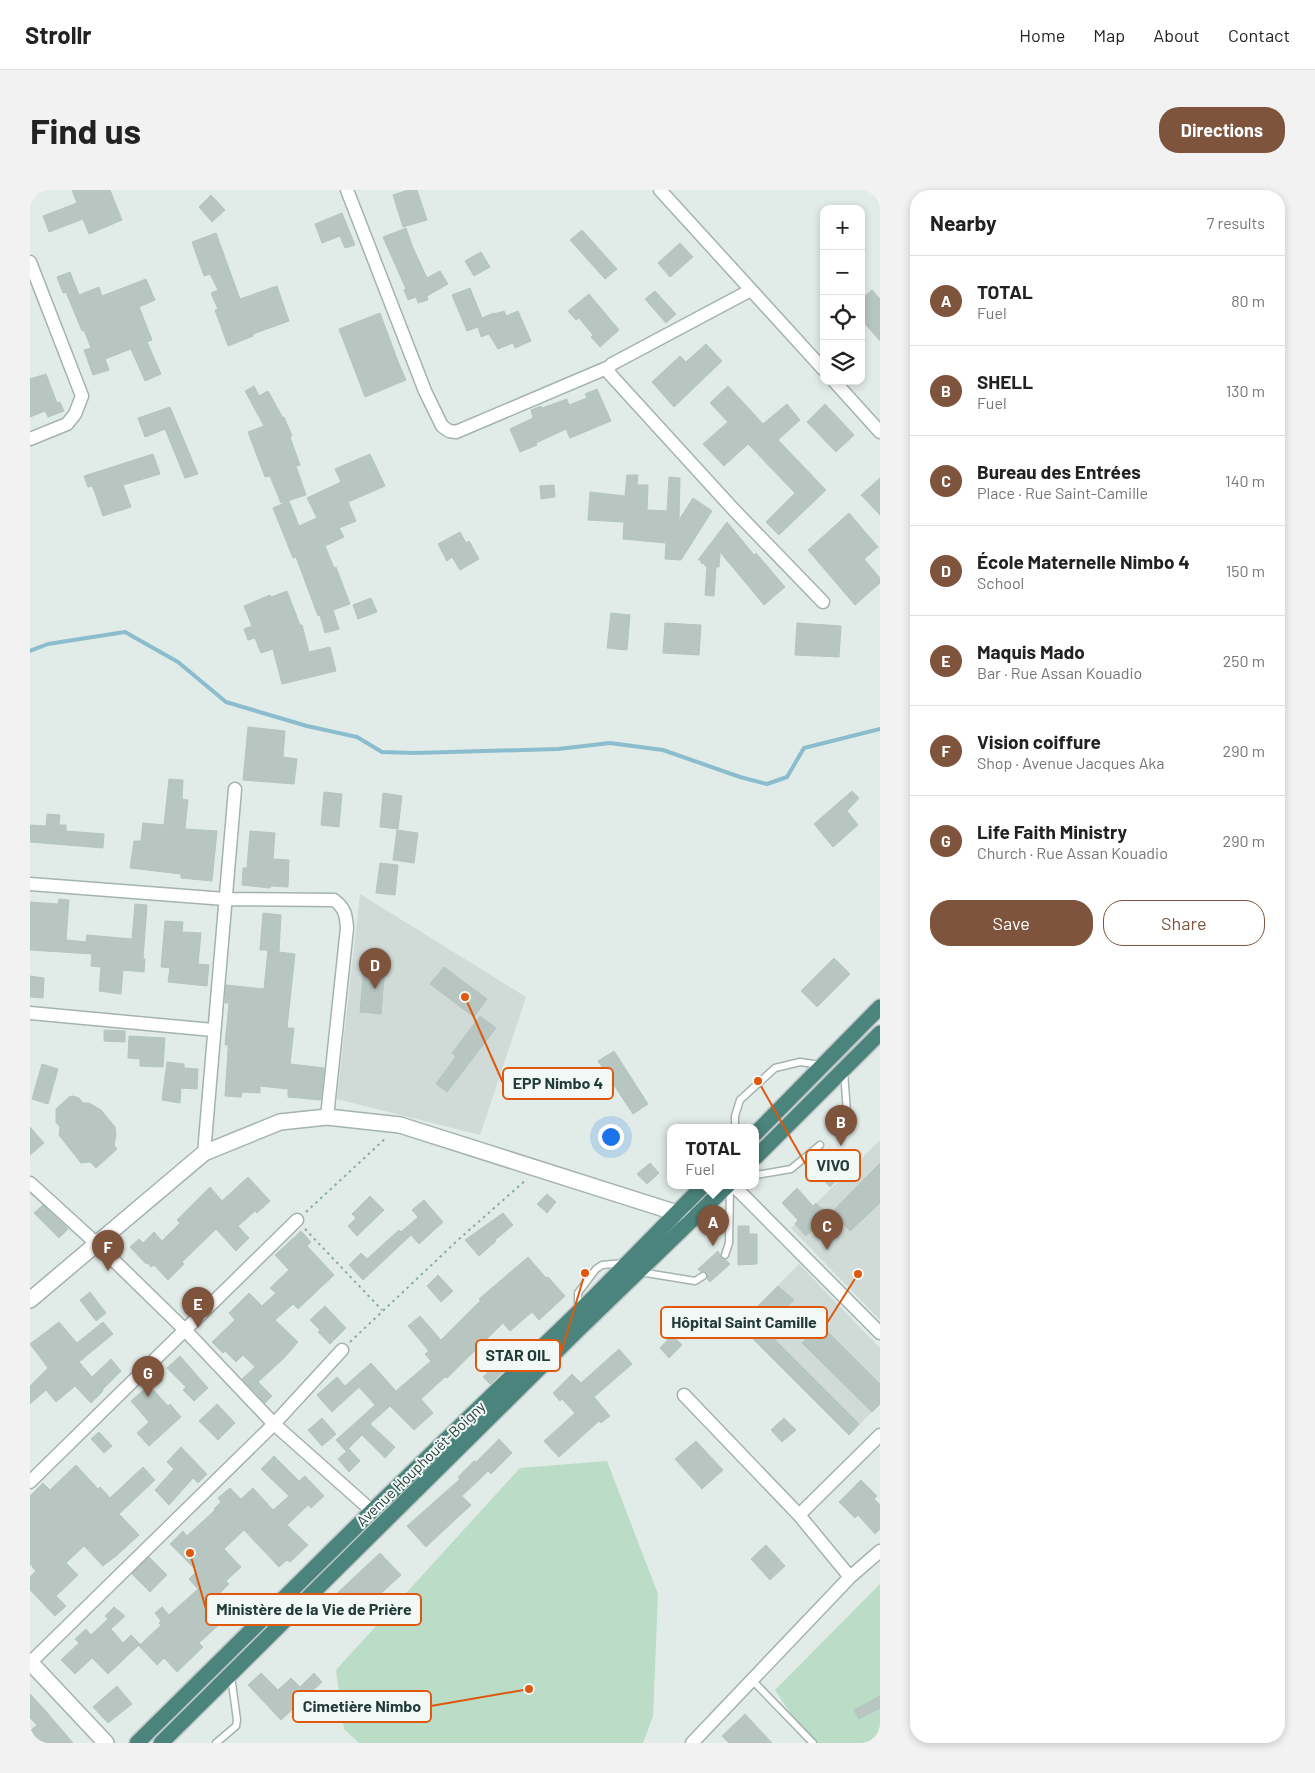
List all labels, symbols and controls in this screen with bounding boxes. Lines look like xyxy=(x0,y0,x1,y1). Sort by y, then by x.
text: Strollr xyxy=(25,20,92,49)
text: Home xyxy=(1019,24,1065,46)
text: Map xyxy=(1093,24,1125,46)
text: About xyxy=(1153,24,1200,46)
text: Contact xyxy=(1228,24,1290,46)
button: Directions xyxy=(1159,107,1285,153)
text: Find us xyxy=(30,109,141,151)
map controls xyxy=(820,205,865,385)
button: + xyxy=(820,205,865,250)
text: Nearby xyxy=(930,210,996,235)
text: 7 results xyxy=(1207,213,1265,232)
button: − xyxy=(820,250,865,295)
text: TOTAL xyxy=(977,280,1033,303)
text: A xyxy=(941,291,951,310)
text: 80 m xyxy=(1231,291,1265,310)
button: locate xyxy=(820,295,865,340)
text: Fuel xyxy=(977,303,1007,322)
button: layers xyxy=(820,340,865,385)
text: SHELL xyxy=(977,370,1033,393)
text: B xyxy=(941,381,951,400)
text: 130 m xyxy=(1226,381,1265,400)
text: Fuel xyxy=(977,393,1007,412)
text: Bureau des Entrées xyxy=(977,460,1141,483)
text: C xyxy=(941,471,951,490)
text: 140 m xyxy=(1225,471,1265,490)
text: Place · Rue Saint-Camille xyxy=(977,483,1148,502)
text: École Maternelle Nimbo 4 xyxy=(977,550,1190,573)
text: D xyxy=(941,561,951,580)
text: 150 m xyxy=(1226,561,1265,580)
text: School xyxy=(977,573,1024,592)
text: Maquis Mado xyxy=(977,640,1085,663)
text: E xyxy=(941,651,951,670)
text: 250 m xyxy=(1223,651,1265,670)
text: Bar · Rue Assan Kouadio xyxy=(977,663,1142,682)
text: Vision coiffure xyxy=(977,730,1101,753)
text: F xyxy=(942,741,950,760)
text: 290 m xyxy=(1223,741,1265,760)
text: Shop · Avenue Jacques Aka xyxy=(977,753,1164,772)
text: Life Faith Ministry xyxy=(977,820,1127,843)
text: G xyxy=(941,831,951,850)
text: 290 m xyxy=(1223,831,1265,850)
text: Church · Rue Assan Kouadio xyxy=(977,843,1168,862)
button: Save xyxy=(930,900,1093,946)
button: Share xyxy=(1103,900,1265,946)
pin: D xyxy=(359,948,391,989)
callout: EPP Nimbo 4 xyxy=(503,1068,613,1099)
text: EPP Nimbo 4 xyxy=(513,1073,603,1092)
pin: B xyxy=(825,1105,857,1146)
your location xyxy=(598,1124,624,1150)
popup xyxy=(667,1124,759,1189)
text: TOTAL xyxy=(685,1136,741,1159)
callout: VIVO xyxy=(806,1150,860,1181)
text: VIVO xyxy=(816,1155,850,1174)
text: Fuel xyxy=(685,1159,715,1178)
pin: A xyxy=(697,1205,729,1246)
pin: C xyxy=(811,1209,843,1250)
pin: F xyxy=(92,1230,124,1271)
pin: E xyxy=(182,1287,214,1328)
callout: Hôpital Saint Camille xyxy=(661,1307,827,1338)
text: Hôpital Saint Camille xyxy=(671,1312,817,1331)
callout: STAR OIL xyxy=(476,1340,560,1371)
text: STAR OIL xyxy=(486,1345,550,1364)
pin: G xyxy=(132,1356,164,1397)
street label: Avenue Houphouët-Boigny xyxy=(352,1397,489,1530)
callout: Ministère de la Vie de Prière xyxy=(206,1594,421,1625)
text: Ministère de la Vie de Prière xyxy=(216,1599,412,1618)
callout: Cimetière Nimbo xyxy=(293,1691,431,1722)
text: Cimetière Nimbo xyxy=(303,1696,421,1715)

